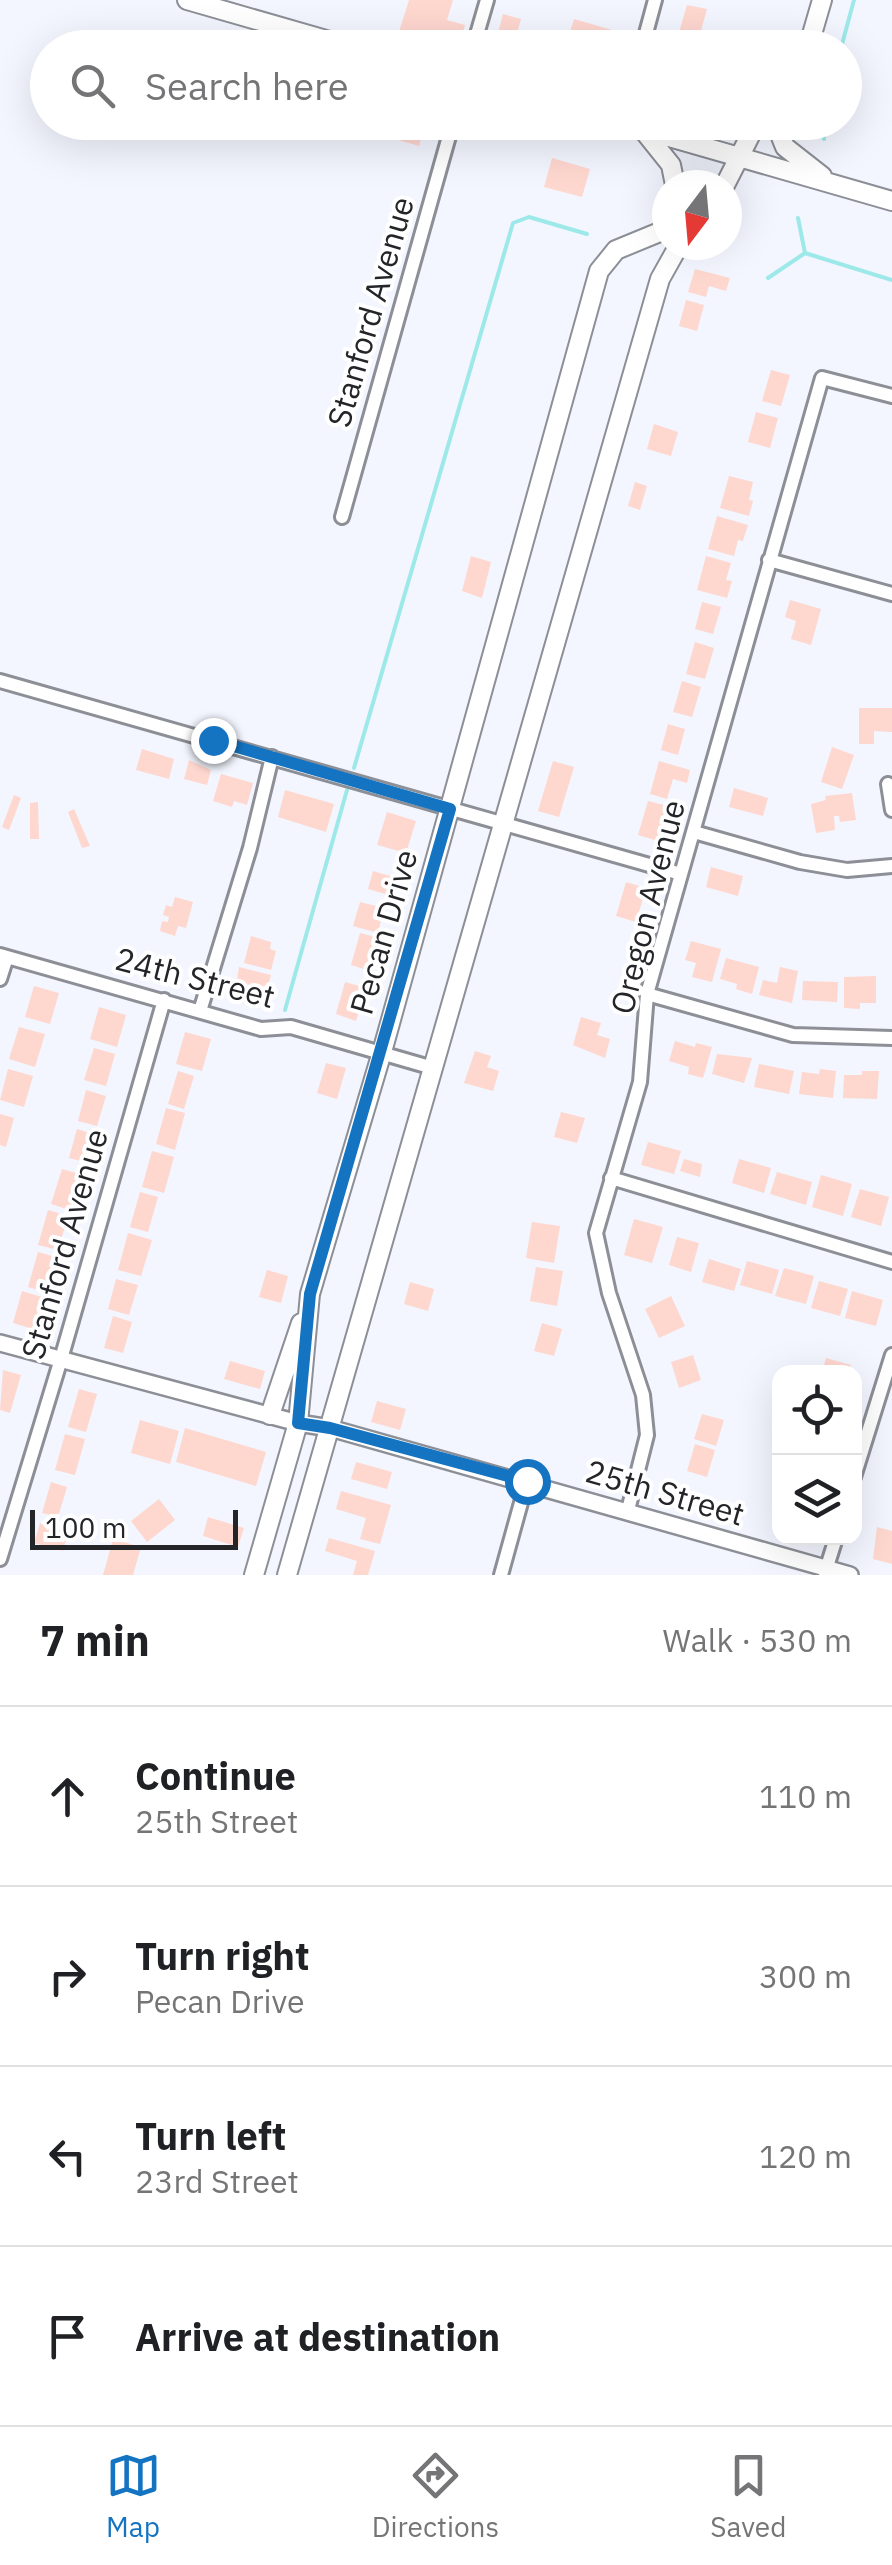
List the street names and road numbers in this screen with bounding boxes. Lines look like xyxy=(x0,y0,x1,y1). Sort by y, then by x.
street label: Stanford Avenue xyxy=(317,192,423,432)
street label: Oregon Avenue xyxy=(600,795,694,1018)
street label: Pecan Drive xyxy=(339,844,427,1019)
street label: 24th Street xyxy=(111,937,279,1017)
street label: Stanford Avenue xyxy=(11,1124,117,1364)
street label: 25th Street xyxy=(581,1449,749,1535)

